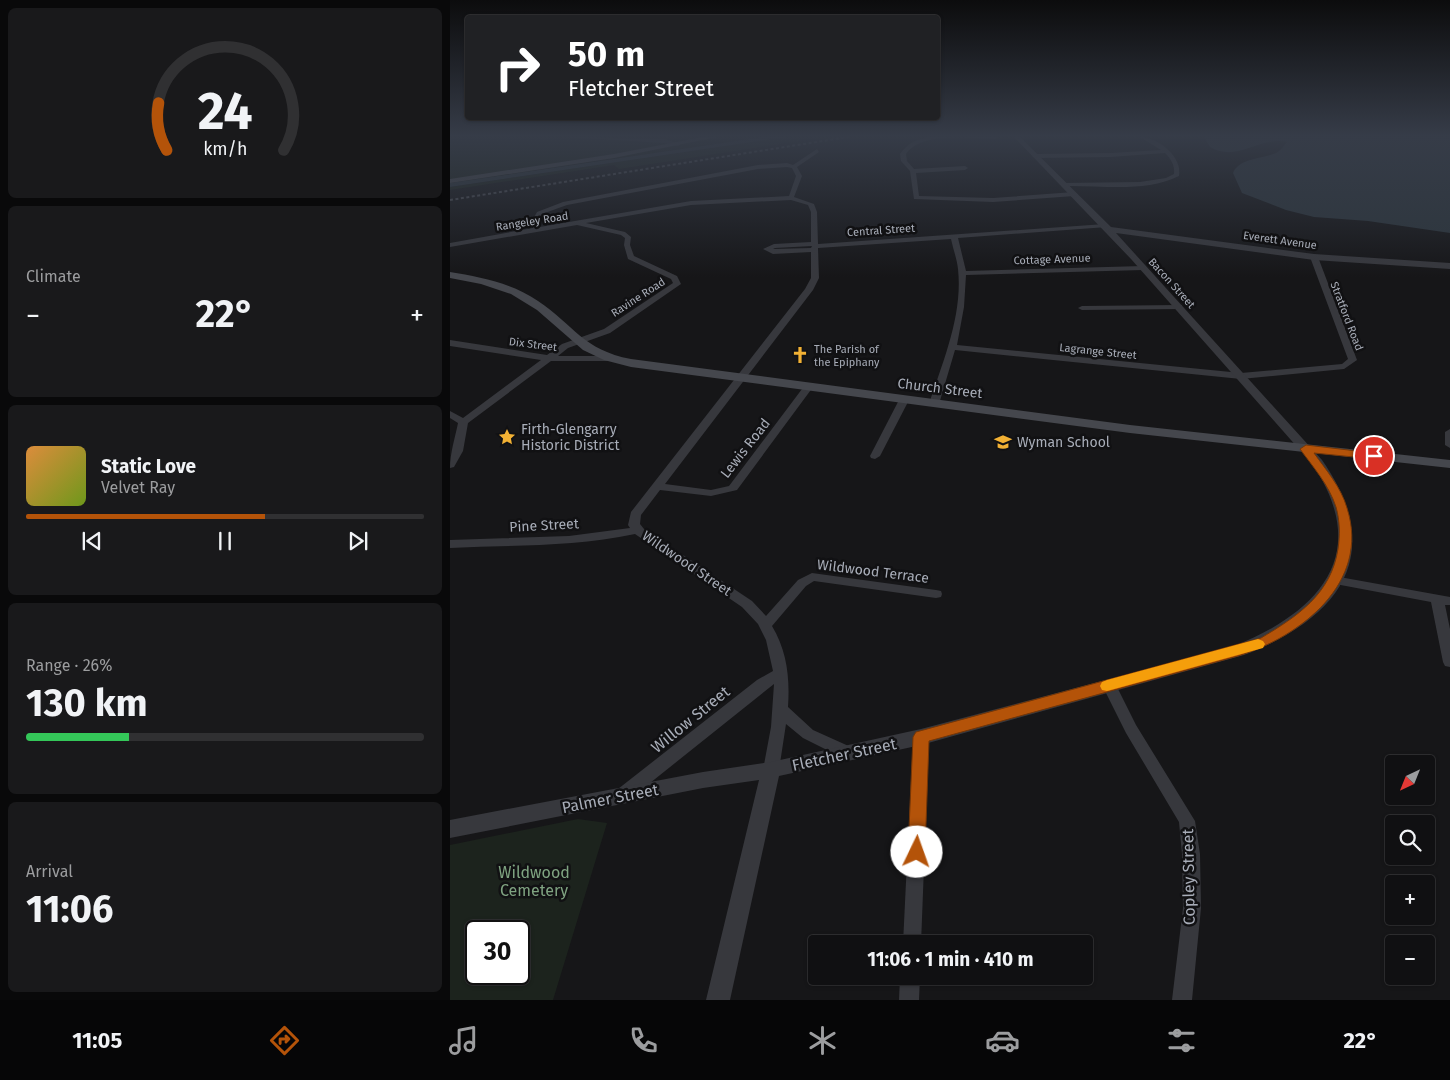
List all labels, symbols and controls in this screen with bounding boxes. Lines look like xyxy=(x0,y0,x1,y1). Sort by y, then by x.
text: 50 m xyxy=(568,33,645,75)
icon: right xyxy=(485,35,550,100)
text: Fletcher Street xyxy=(568,75,714,102)
text: 24 xyxy=(198,80,252,143)
text: km/h xyxy=(203,138,247,160)
street label: Rangeley Road xyxy=(495,209,569,234)
street label: Central Street xyxy=(847,222,915,239)
street label: Everett Avenue xyxy=(1242,229,1318,252)
street label: Cottage Avenue xyxy=(1013,252,1091,267)
street label: Bacon Street xyxy=(1146,255,1198,311)
text: Climate xyxy=(26,267,81,286)
street label: Ravine Road xyxy=(609,275,668,320)
street label: Stratford Road xyxy=(1327,280,1366,352)
text: 22° xyxy=(195,291,255,337)
text: − xyxy=(26,299,40,332)
text: + xyxy=(410,299,424,332)
street label: Dix Street xyxy=(508,335,558,354)
street label: Lagrange Street xyxy=(1059,341,1137,362)
place label: The Parish of the Epiphany xyxy=(814,343,880,369)
church icon: The Parish of the Epiphany xyxy=(790,345,810,365)
street label: Church Street xyxy=(896,375,984,402)
street label: Lewis Road xyxy=(717,415,774,481)
place label: Firth-Glengarry Historic District xyxy=(521,421,620,454)
place icon: Firth-Glengarry Historic District xyxy=(497,427,517,447)
school or university icon: Wyman School xyxy=(993,432,1013,452)
place label: Wyman School xyxy=(1017,434,1110,451)
pin xyxy=(1353,435,1395,477)
icon: arrive xyxy=(1360,442,1388,470)
text: Static Love xyxy=(101,455,196,478)
text: Velvet Ray xyxy=(101,478,175,497)
street label: Pine Street xyxy=(509,515,580,536)
icon: previous xyxy=(78,527,106,555)
icon: pause xyxy=(211,527,239,555)
icon: next xyxy=(344,527,372,555)
street label: Wildwood Street xyxy=(639,527,736,600)
street label: Wildwood Terrace xyxy=(816,556,930,587)
text: Range · 26% xyxy=(26,656,112,675)
text: 130 km xyxy=(26,680,148,726)
street label: Willow Street xyxy=(647,682,734,757)
street label: Fletcher Street xyxy=(790,734,898,775)
north arrow xyxy=(1385,755,1435,805)
map controls xyxy=(1385,755,1435,985)
street label: Palmer Street xyxy=(560,780,660,817)
button: search xyxy=(1385,815,1435,865)
position arrow xyxy=(890,825,942,877)
street label: Copley Street xyxy=(1178,828,1199,925)
text: Arrival xyxy=(26,862,73,881)
park label: Wildwood Cemetery xyxy=(498,863,570,900)
button: + xyxy=(1385,875,1435,925)
text: 11:06 xyxy=(26,886,113,932)
speed limit sign: 30 xyxy=(465,920,530,985)
button: − xyxy=(1385,935,1435,985)
text: 11:06 · 1 min · 410 m xyxy=(867,948,1034,971)
icon: directions xyxy=(267,1023,302,1058)
icon: music xyxy=(446,1023,481,1058)
icon: phone xyxy=(626,1023,661,1058)
icon: climate xyxy=(805,1023,840,1058)
icon: car xyxy=(985,1023,1020,1058)
icon: filters xyxy=(1164,1023,1199,1058)
text: 11:05 xyxy=(72,1027,122,1054)
text: 22° xyxy=(1343,1027,1378,1054)

